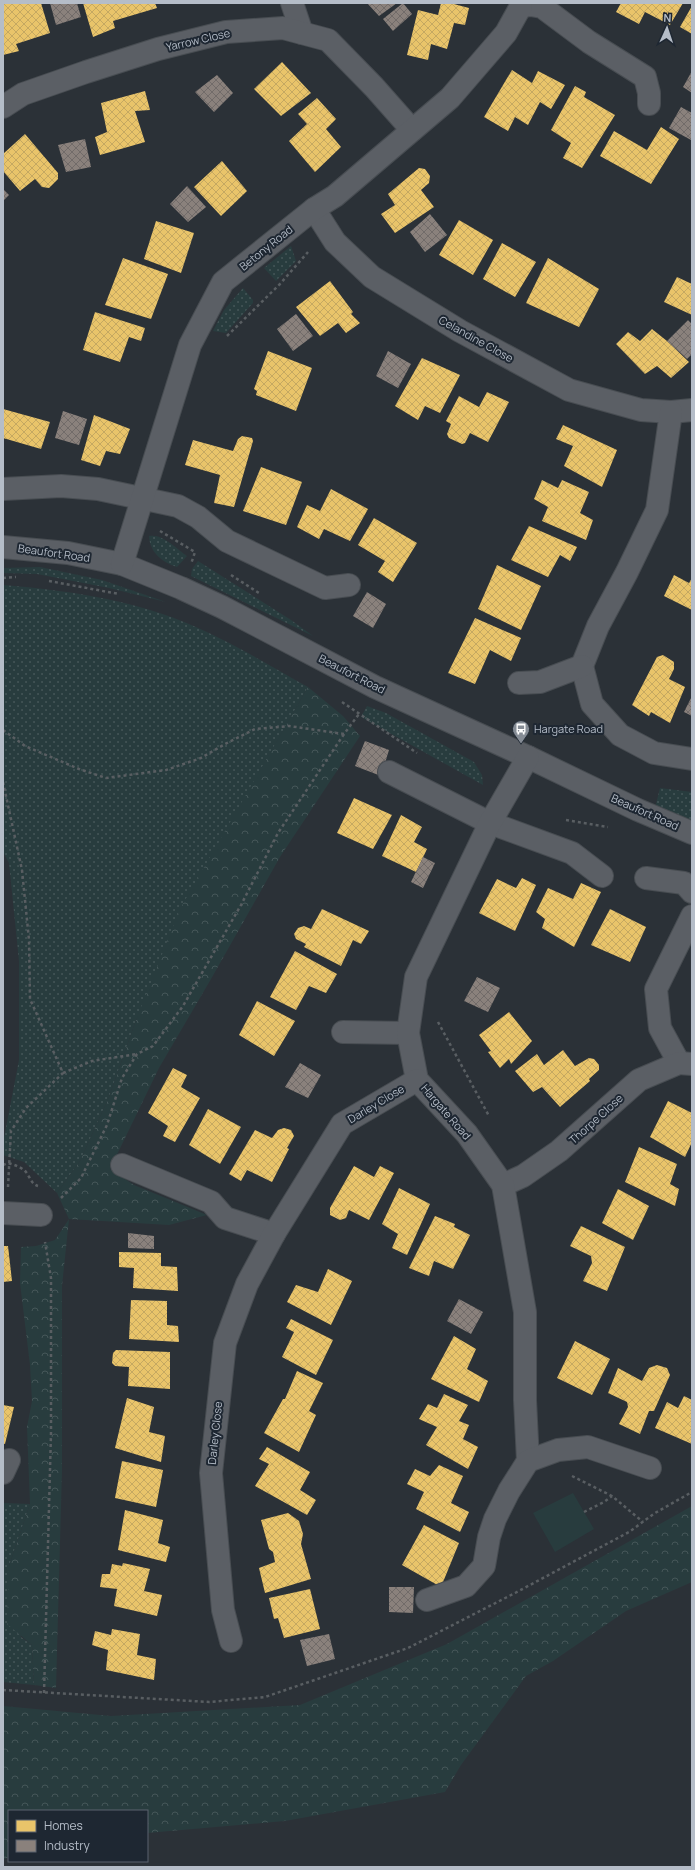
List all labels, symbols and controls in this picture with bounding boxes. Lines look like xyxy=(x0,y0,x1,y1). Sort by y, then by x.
north arrow xyxy=(647,8,687,48)
text: N xyxy=(663,10,672,25)
street label: Yarrow Close xyxy=(164,25,232,54)
street label: Betony Road xyxy=(236,222,295,274)
street label: Celandine Close xyxy=(436,312,517,365)
street label: Beaufort Road xyxy=(17,540,91,565)
street label: Beaufort Road xyxy=(317,650,388,697)
bus stop icon: Hargate Road xyxy=(511,719,531,744)
place label: Hargate Road xyxy=(534,721,603,736)
street label: Beaufort Road xyxy=(609,790,681,833)
street label: Darley Close xyxy=(345,1081,407,1126)
street label: Hargate Road xyxy=(418,1081,475,1143)
street label: Thorpe Close xyxy=(565,1090,626,1147)
street label: Darley Close xyxy=(204,1400,225,1465)
legend xyxy=(8,1810,148,1862)
text: Homes xyxy=(44,1817,83,1834)
text: Industry xyxy=(44,1837,90,1854)

